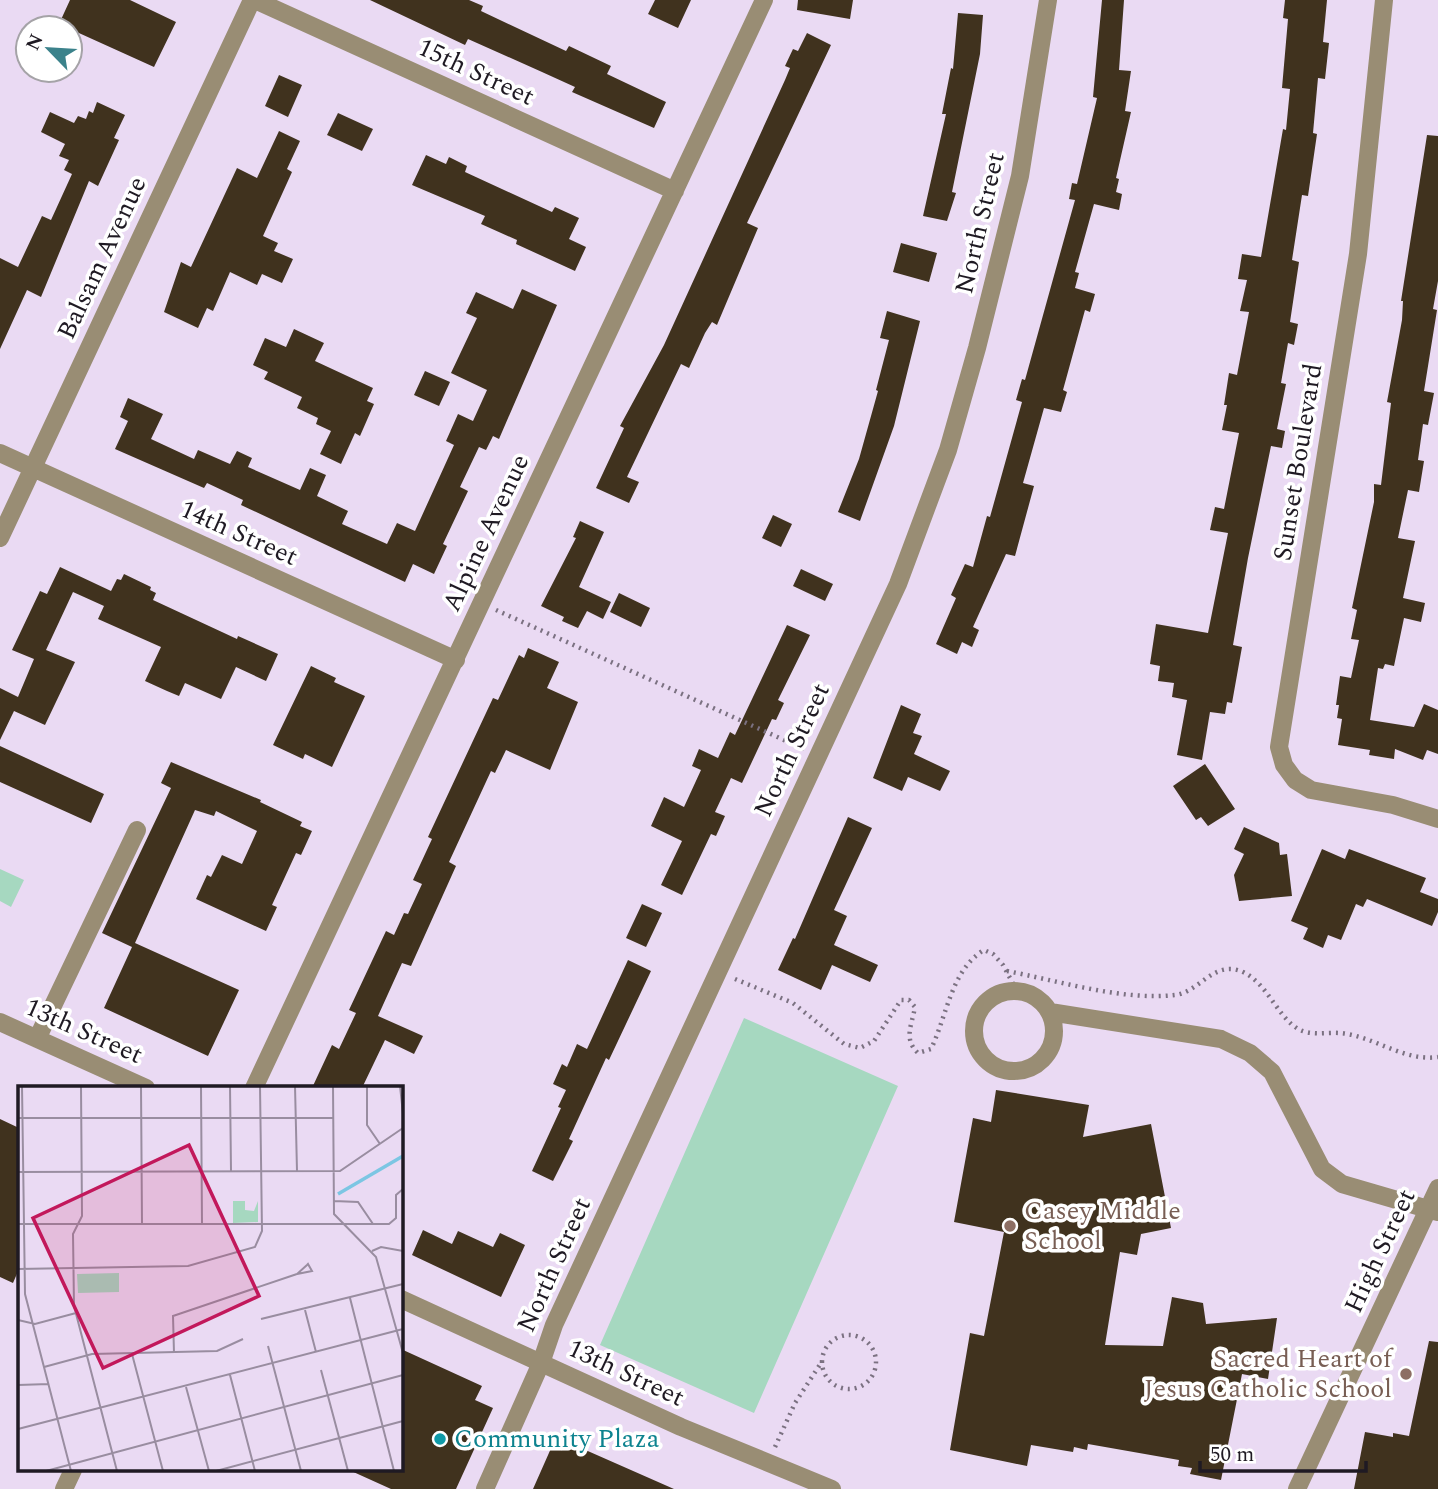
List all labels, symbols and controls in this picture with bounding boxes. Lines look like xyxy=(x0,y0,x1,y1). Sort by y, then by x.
north arrow xyxy=(14,14,84,84)
street label: 15th Street xyxy=(411,27,541,117)
text: N xyxy=(19,29,51,56)
street label: North Street xyxy=(944,148,1016,298)
street label: Balsam Avenue xyxy=(47,170,157,346)
street label: Sunset Boulevard xyxy=(1263,360,1333,564)
street label: Alpine Avenue xyxy=(432,448,540,618)
street label: 14th Street xyxy=(174,489,304,577)
street label: North Street xyxy=(743,676,841,824)
street label: 13th Street xyxy=(19,987,149,1075)
inset map xyxy=(18,1086,402,1472)
street label: High Street xyxy=(1334,1182,1426,1320)
street label: North Street xyxy=(506,1191,602,1339)
place label: Casey Middle School xyxy=(1024,1191,1181,1261)
marker: Casey Middle School xyxy=(1002,1218,1018,1234)
street label: 13th Street xyxy=(561,1328,691,1418)
place label: Sacred Heart of Jesus Catholic School xyxy=(1144,1339,1394,1409)
marker: Sacred Heart of Jesus Catholic School xyxy=(1398,1366,1414,1382)
place label: Community Plaza xyxy=(454,1419,660,1459)
scale bar xyxy=(1200,1430,1366,1474)
marker: Community Plaza xyxy=(432,1431,448,1447)
text: 50 m xyxy=(1210,1439,1254,1471)

